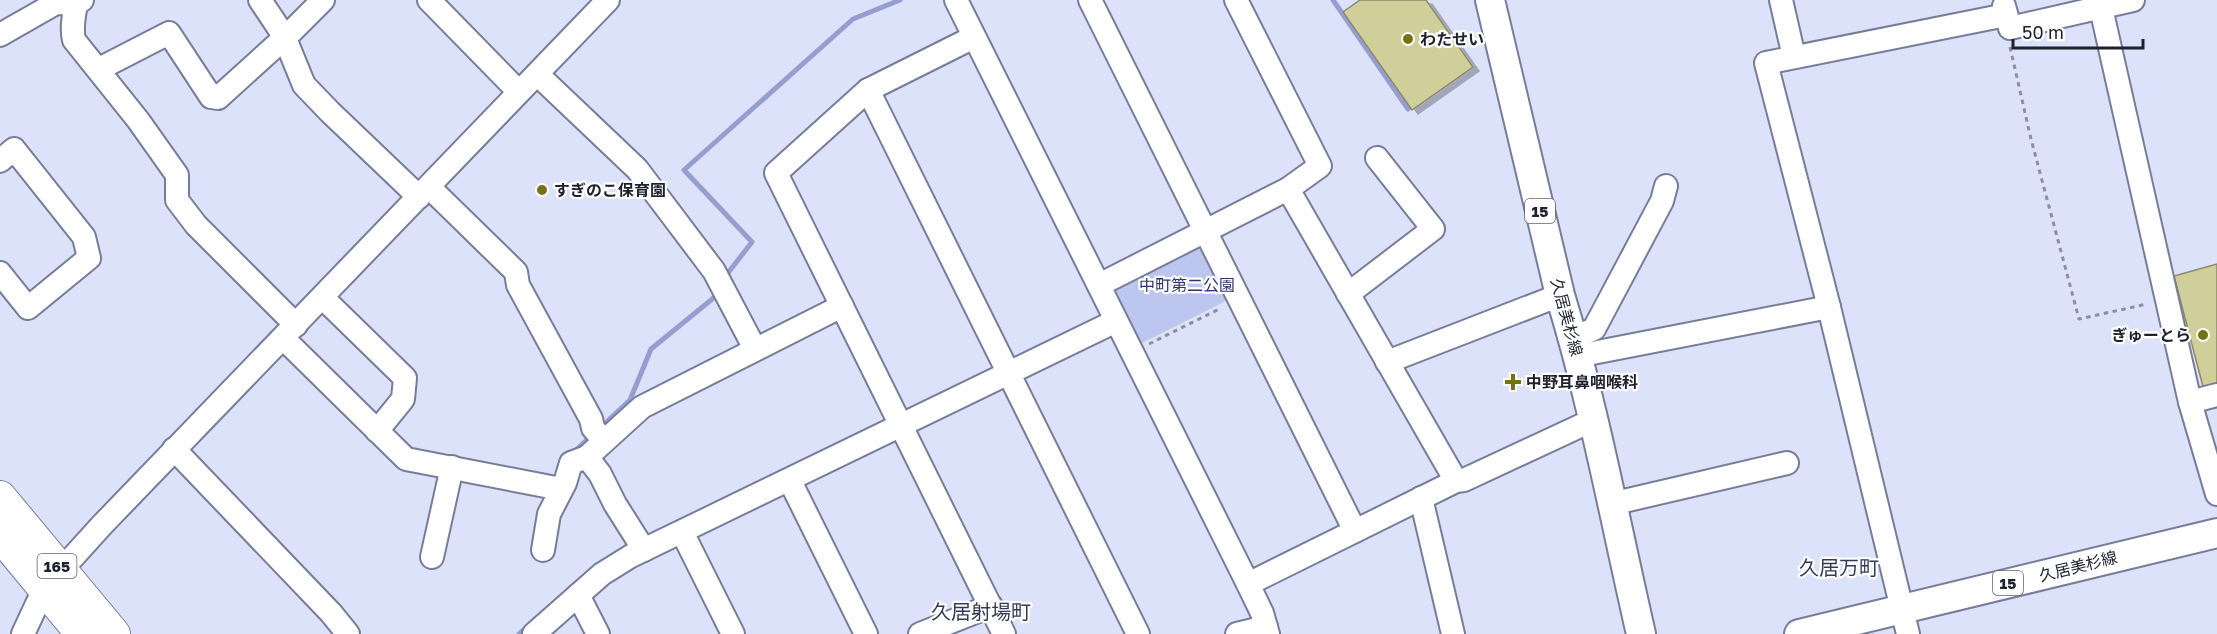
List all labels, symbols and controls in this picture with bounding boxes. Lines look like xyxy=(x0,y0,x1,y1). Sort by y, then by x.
scale bar xyxy=(2013,12,2144,50)
text: 50 m xyxy=(2022,21,2064,43)
place label: わたせい xyxy=(1420,29,1484,49)
marker: わたせい xyxy=(1401,32,1415,46)
place label: すぎのこ保育園 xyxy=(554,180,666,200)
marker: すぎのこ保育園 xyxy=(535,183,549,197)
road number: 15 xyxy=(1525,199,1555,223)
park label: 中町第二公園 xyxy=(1139,275,1235,295)
street label: 久居美杉線 xyxy=(1547,276,1587,358)
place label: ぎゅーとら xyxy=(2111,325,2191,345)
marker: ぎゅーとら xyxy=(2196,328,2210,342)
place label: 中野耳鼻咽喉科 xyxy=(1526,372,1638,392)
marker: 中野耳鼻咽喉科 xyxy=(1504,373,1522,391)
street label: 久居美杉線 xyxy=(2037,547,2119,585)
road number: 165 xyxy=(38,554,76,578)
district label: 久居万町 xyxy=(1799,555,1879,579)
road number: 15 xyxy=(1993,571,2023,595)
district label: 久居射場町 xyxy=(931,599,1031,623)

